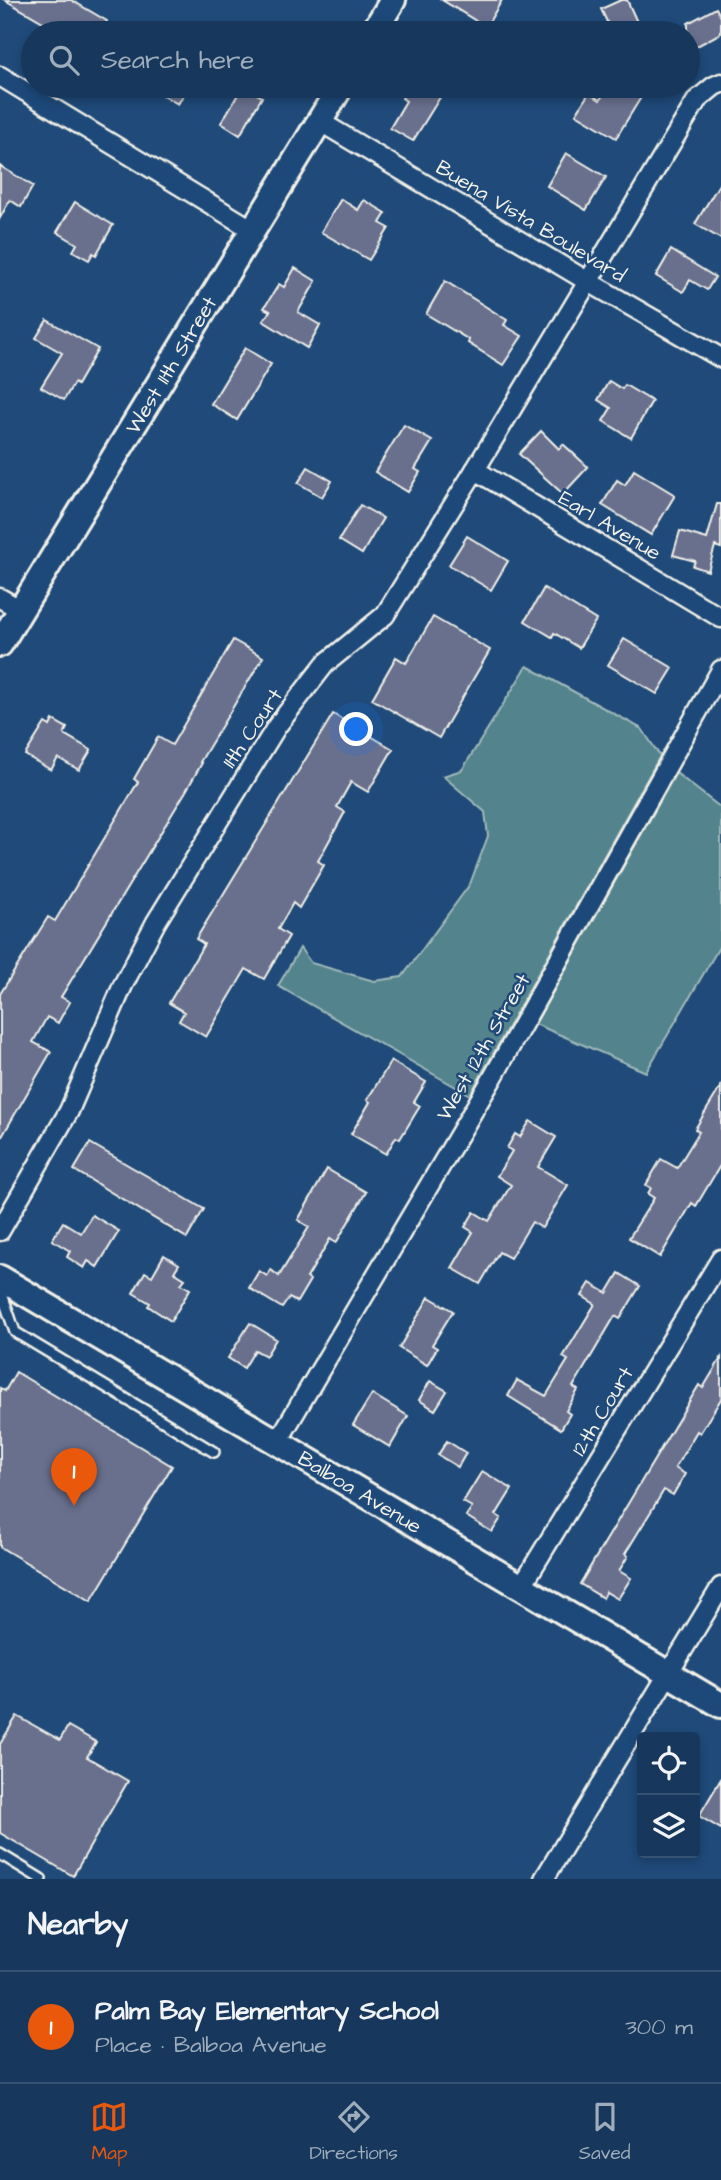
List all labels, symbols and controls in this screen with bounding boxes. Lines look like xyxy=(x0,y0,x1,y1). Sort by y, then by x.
search box xyxy=(21,21,700,98)
icon: search xyxy=(45,41,83,79)
text: Search here xyxy=(101,42,254,78)
street label: Buena Vista Boulevard xyxy=(430,153,631,290)
street label: West 11th Street xyxy=(119,290,224,440)
street label: Earl Avenue xyxy=(553,483,666,567)
street label: 11th Court xyxy=(215,682,290,774)
your location xyxy=(339,712,373,746)
street label: West 12th Street xyxy=(430,968,538,1126)
street label: 12th Court xyxy=(564,1361,641,1461)
street label: Balboa Avenue xyxy=(292,1444,427,1541)
pin: 1 xyxy=(51,1448,97,1506)
map controls xyxy=(637,1732,700,1858)
button: locate xyxy=(637,1732,700,1795)
button: layers xyxy=(637,1795,700,1858)
text: Nearby xyxy=(28,1904,128,1946)
text: Palm Bay Elementary School xyxy=(95,1993,439,2029)
text: 1 xyxy=(50,2011,52,2043)
text: 300 m xyxy=(625,2011,693,2043)
text: Place · Balboa Avenue xyxy=(95,2029,327,2061)
tab: Map xyxy=(90,2098,128,2167)
tab: Directions xyxy=(309,2098,398,2167)
tab: Saved xyxy=(579,2098,630,2167)

